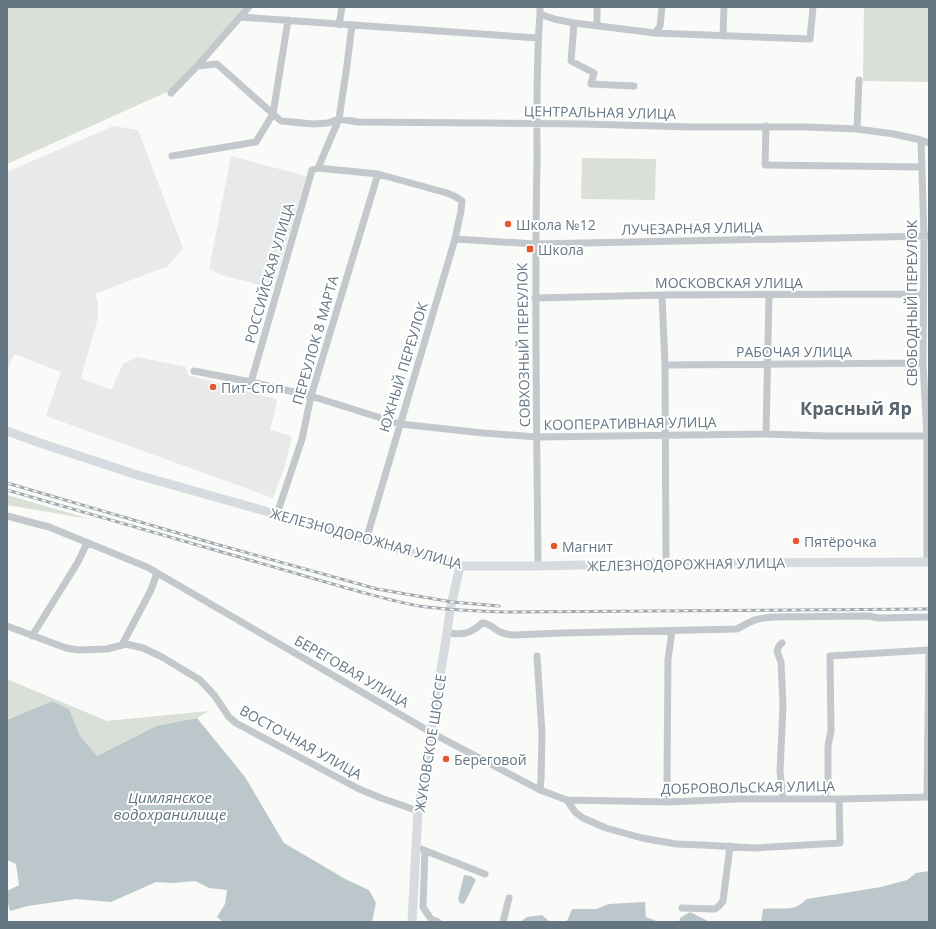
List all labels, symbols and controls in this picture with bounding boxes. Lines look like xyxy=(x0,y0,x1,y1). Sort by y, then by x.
street label: ЦЕНТРАЛЬНАЯ УЛИЦА xyxy=(524,101,676,123)
street label: РОССИЙСКАЯ УЛИЦА xyxy=(240,200,298,345)
place label: Школа №12 xyxy=(516,215,596,234)
street label: ЛУЧЕЗАРНАЯ УЛИЦА xyxy=(621,217,763,239)
marker: Школа №12 xyxy=(503,219,513,229)
street label: СВОБОДНЫЙ ПЕРЕУЛОК xyxy=(902,219,921,386)
place label: Школа xyxy=(538,240,584,259)
marker: Школа xyxy=(525,244,535,254)
street label: СОВХОЗНЫЙ ПЕРЕУЛОК xyxy=(512,262,534,427)
street label: ПЕРЕУЛОК 8 МАРТА xyxy=(287,273,343,407)
street label: МОСКОВСКАЯ УЛИЦА xyxy=(655,273,803,292)
street label: ЮЖНЫЙ ПЕРЕУЛОК xyxy=(374,299,432,434)
street label: РАБОЧАЯ УЛИЦА xyxy=(736,342,852,361)
place label: Пит-Стоп xyxy=(221,378,284,397)
marker: Пит-Стоп xyxy=(208,382,218,392)
district label: Красный Яр xyxy=(800,396,912,420)
street label: КООПЕРАТИВНАЯ УЛИЦА xyxy=(543,412,717,434)
street label: ЖЕЛЕЗНОДОРОЖНАЯ УЛИЦА xyxy=(268,503,464,573)
place label: Пятёрочка xyxy=(804,532,877,551)
marker: Пятёрочка xyxy=(791,536,801,546)
place label: Магнит xyxy=(562,537,613,556)
marker: Магнит xyxy=(549,541,559,551)
street label: ЖЕЛЕЗНОДОРОЖНАЯ УЛИЦА xyxy=(587,553,785,575)
street label: БЕРЕГОВАЯ УЛИЦА xyxy=(291,630,413,712)
street label: ЖУКОВСКОЕ ШОССЕ xyxy=(410,673,450,813)
street label: ВОСТОЧНАЯ УЛИЦА xyxy=(236,700,366,784)
place label: Береговой xyxy=(454,750,527,769)
marker: Береговой xyxy=(441,754,451,764)
street label: ДОБРОВОЛЬСКАЯ УЛИЦА xyxy=(661,776,835,798)
water label: Цимлянское водохранилище xyxy=(114,787,227,824)

